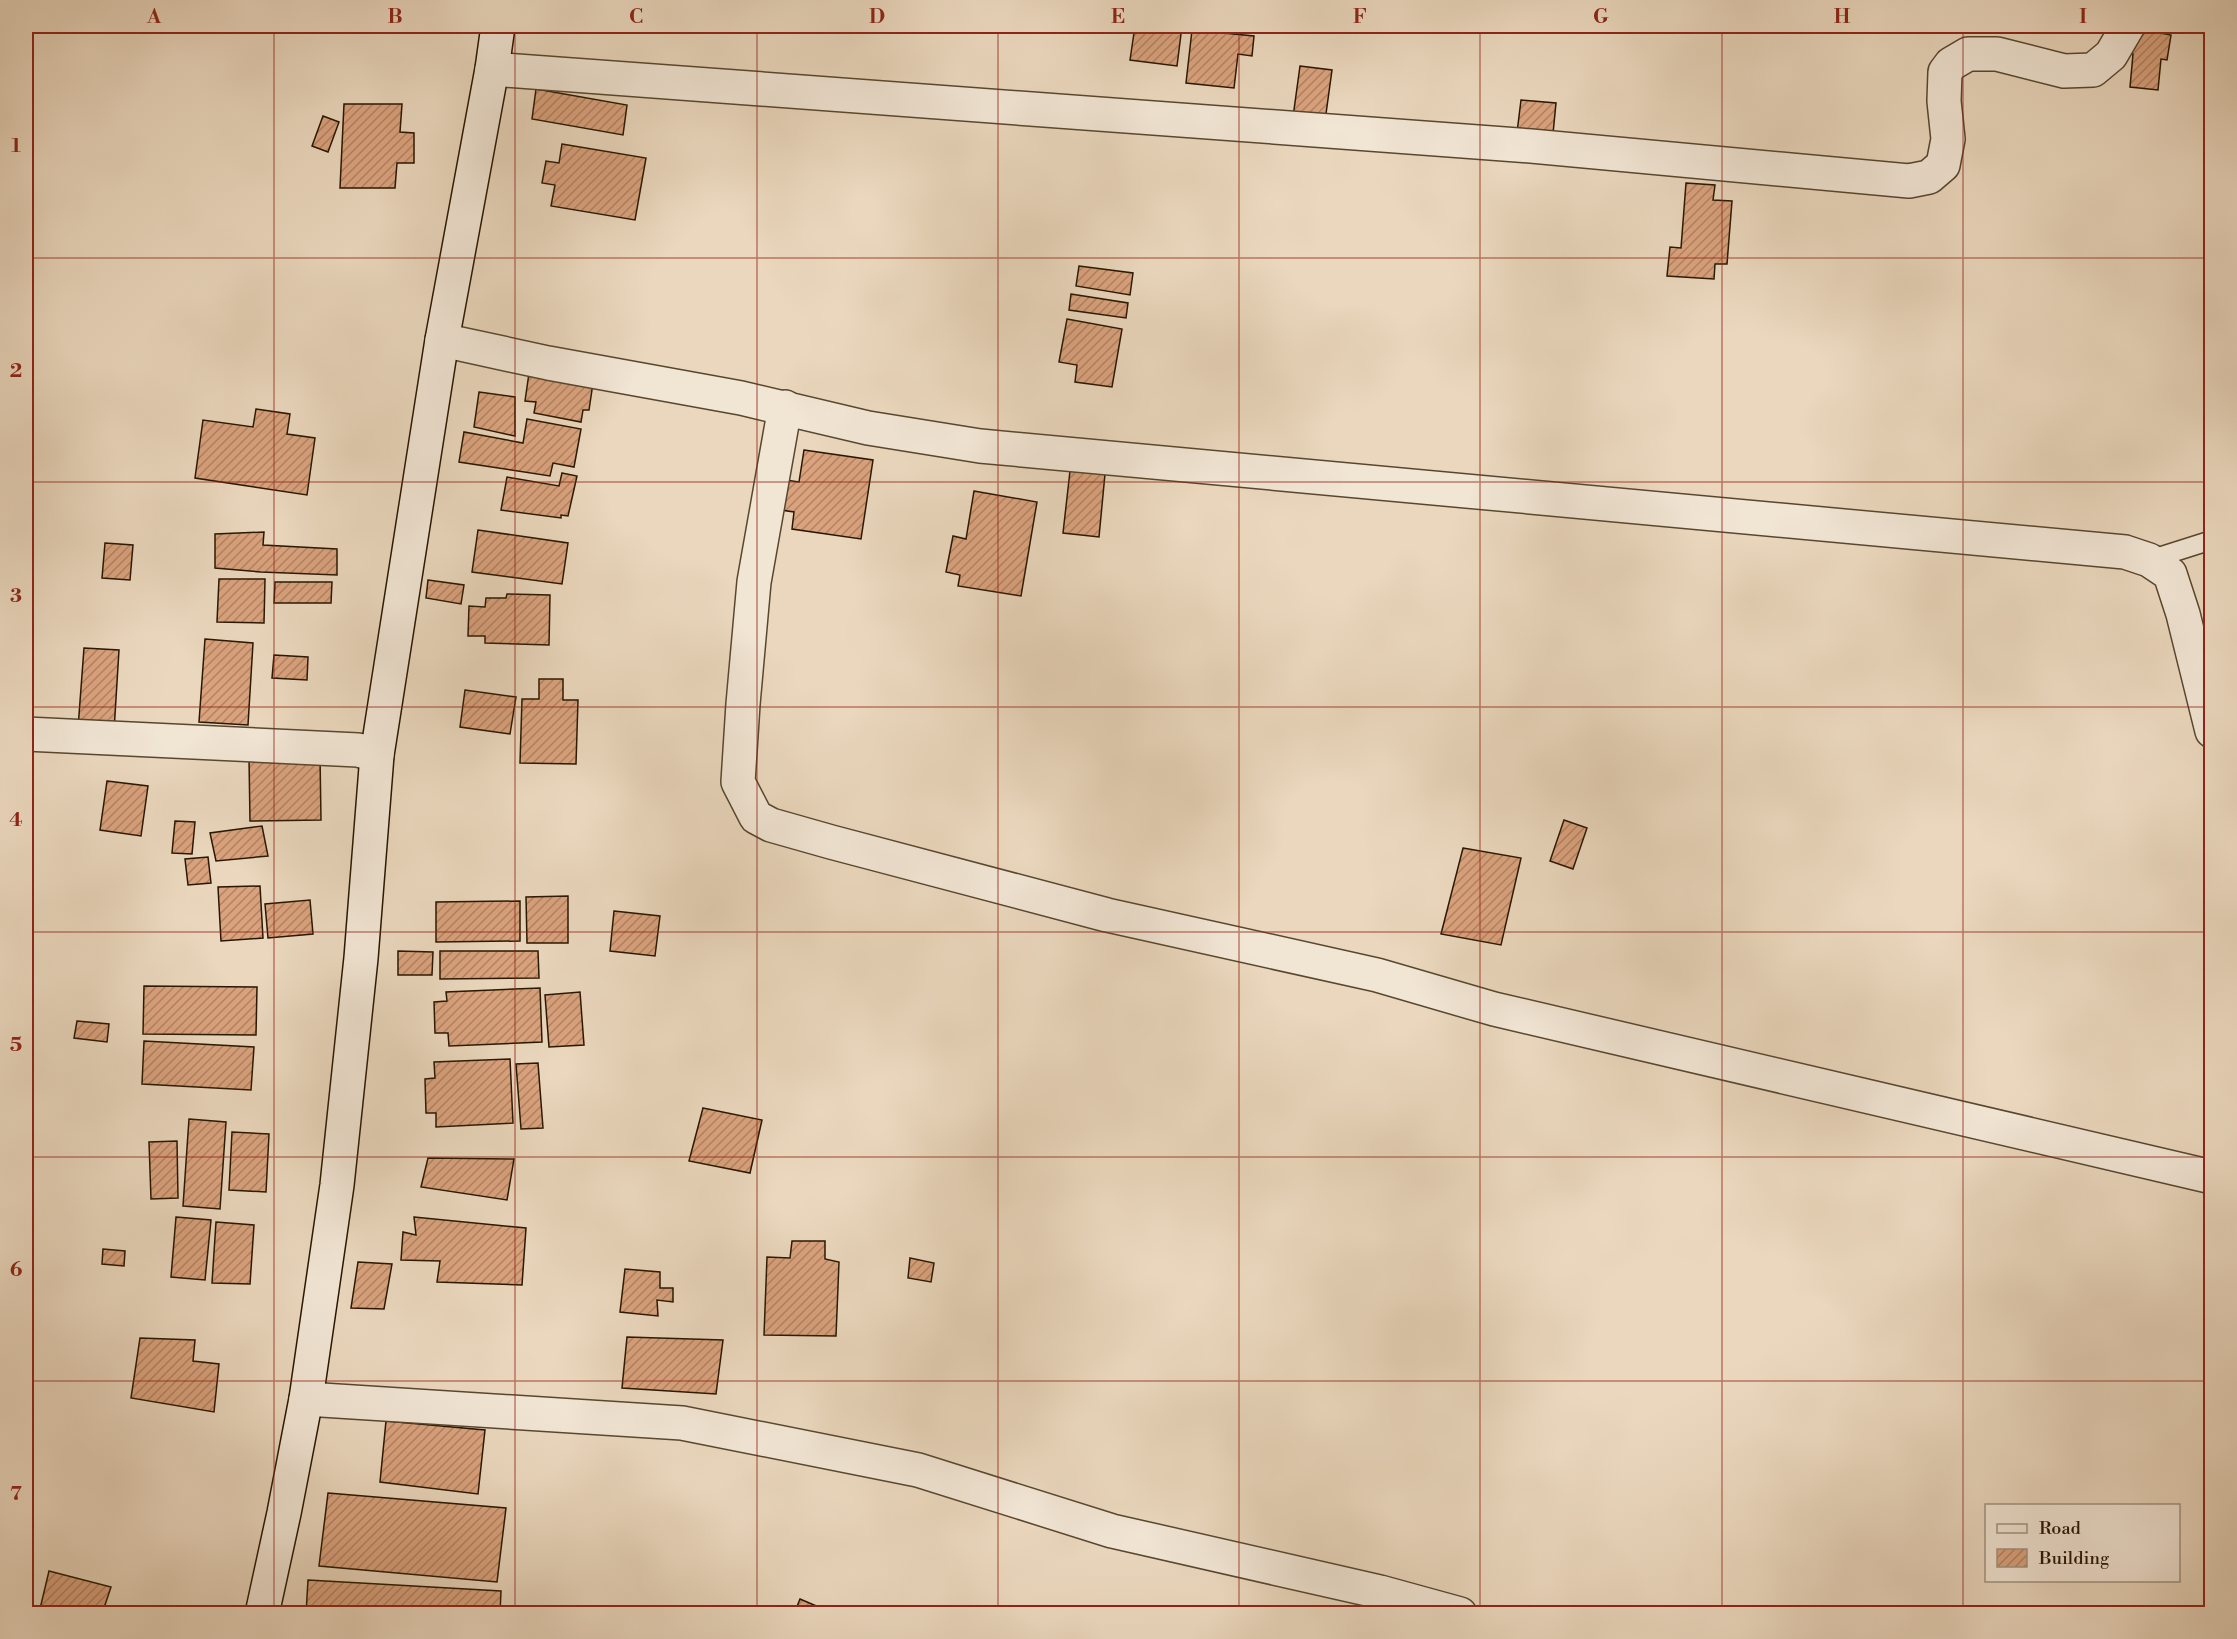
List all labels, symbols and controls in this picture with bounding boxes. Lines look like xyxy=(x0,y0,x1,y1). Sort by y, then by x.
text: A xyxy=(146,5,162,30)
text: B xyxy=(387,5,403,30)
text: C xyxy=(629,5,643,30)
text: D xyxy=(869,5,885,30)
text: E xyxy=(1111,5,1125,30)
text: F xyxy=(1353,5,1367,30)
text: G xyxy=(1593,5,1609,30)
text: H xyxy=(1834,5,1851,30)
text: I xyxy=(2079,5,2087,30)
text: 1 xyxy=(11,134,21,159)
text: 2 xyxy=(10,359,22,384)
text: 3 xyxy=(10,584,22,609)
text: 4 xyxy=(9,808,23,833)
text: 5 xyxy=(10,1033,22,1058)
text: 6 xyxy=(10,1258,23,1283)
text: 7 xyxy=(10,1482,22,1507)
legend xyxy=(1985,1504,2180,1582)
text: Road xyxy=(2039,1517,2082,1540)
text: Building xyxy=(2038,1547,2110,1570)

